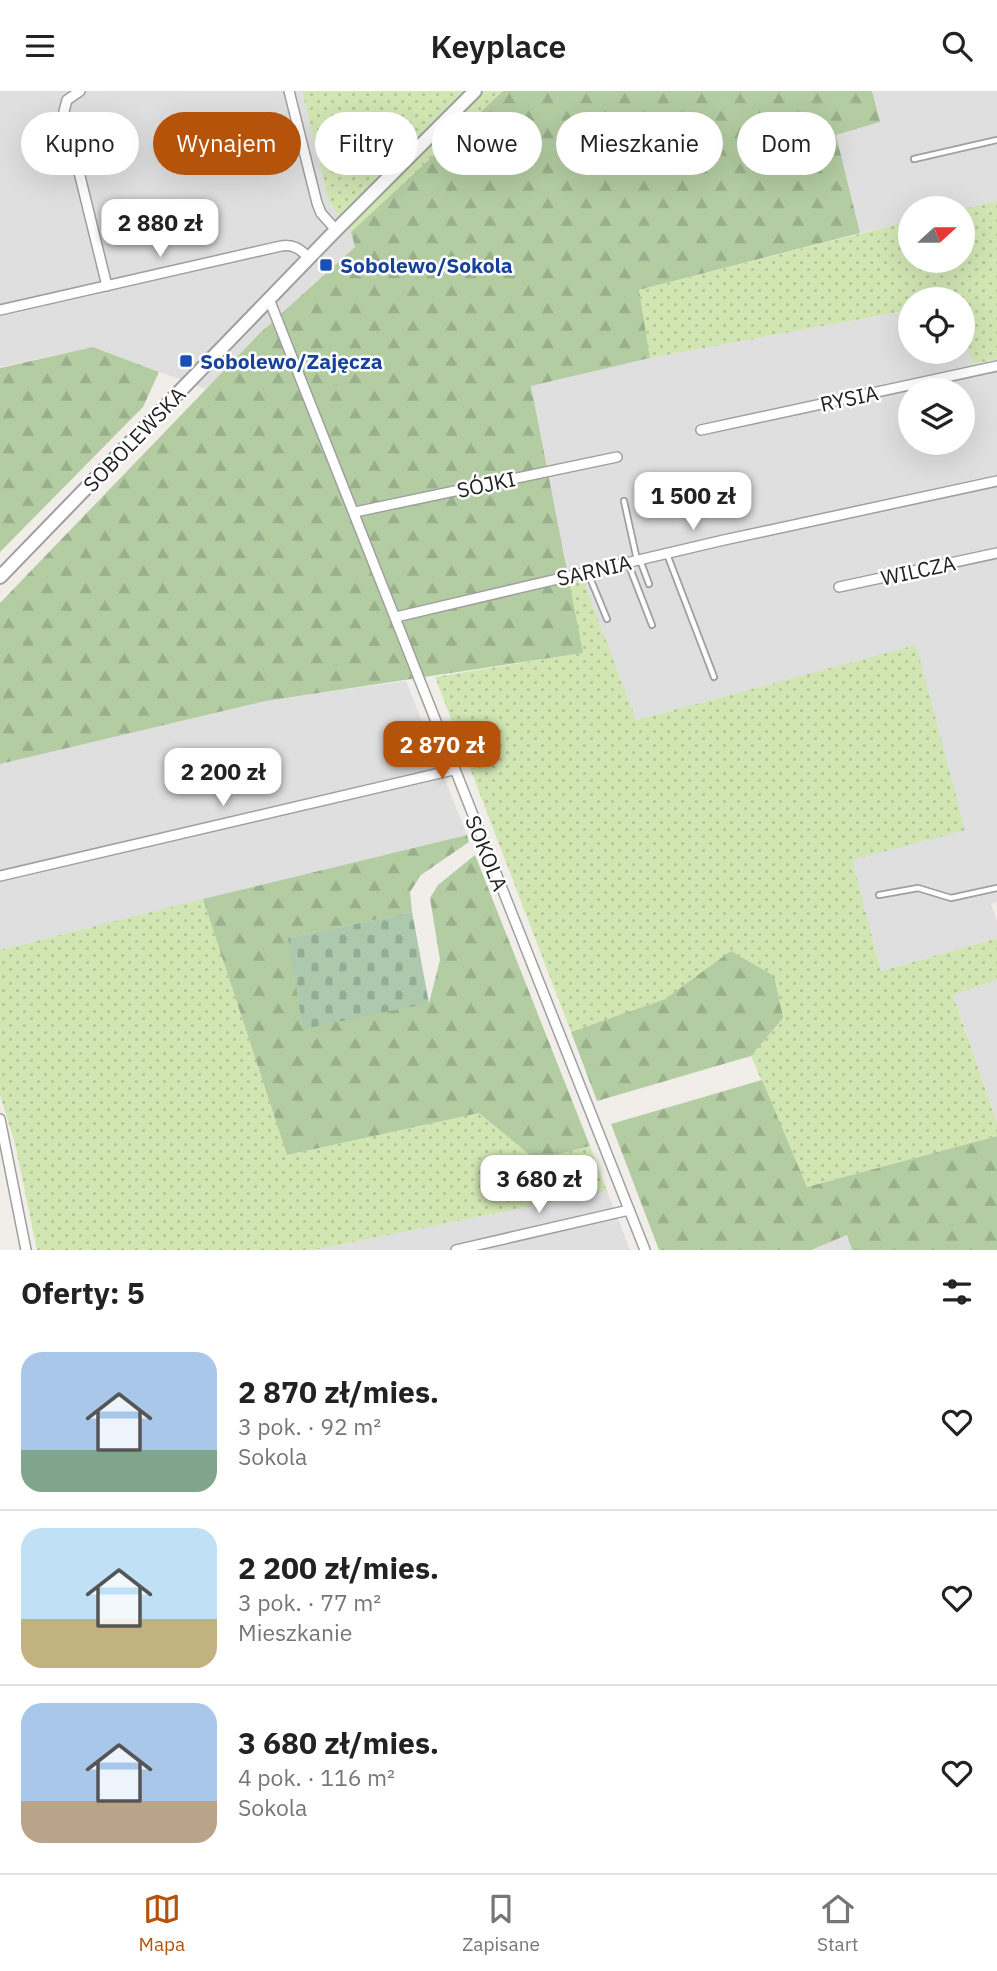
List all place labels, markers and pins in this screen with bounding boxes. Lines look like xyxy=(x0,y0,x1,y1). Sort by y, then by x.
pin: 2 880 zł xyxy=(88,199,232,259)
place label: Sobolewo/Sokola xyxy=(340,251,513,279)
marker: Sobolewo/Sokola xyxy=(318,257,334,273)
place label: Sobolewo/Zajęcza xyxy=(200,347,383,375)
marker: Sobolewo/Zajęcza xyxy=(178,353,194,369)
pin: 1 500 zł xyxy=(621,473,765,532)
pin: 2 870 zł xyxy=(370,721,514,781)
pin: 2 200 zł xyxy=(151,749,295,808)
pin: 3 680 zł xyxy=(467,1155,611,1215)

